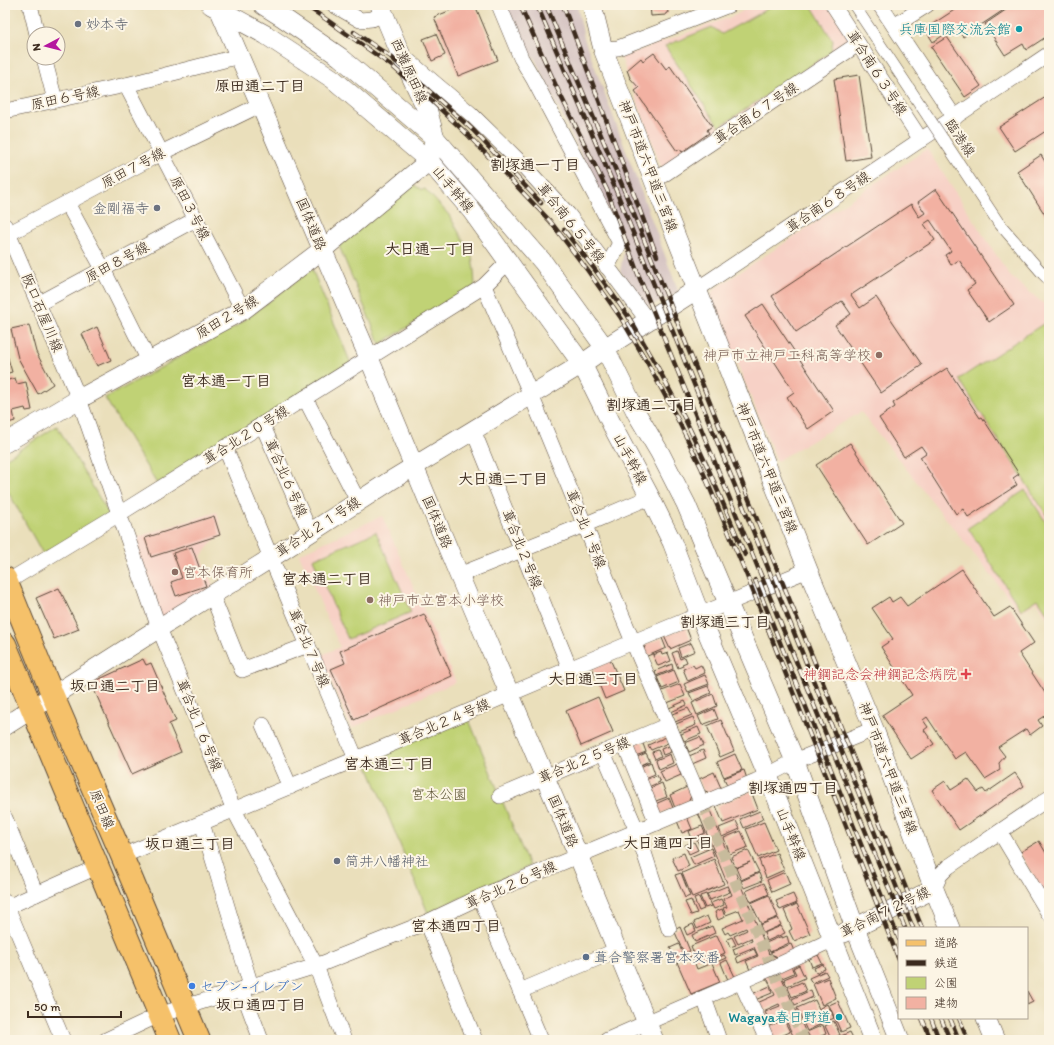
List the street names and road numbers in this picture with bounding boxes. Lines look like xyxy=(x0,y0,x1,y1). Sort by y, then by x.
street label: 葺合南６３号線 xyxy=(843,27,911,119)
street label: 西灘原田線 xyxy=(387,36,431,106)
street label: 葺合南６７号線 xyxy=(711,79,801,147)
street label: 原田６号線 xyxy=(29,82,101,114)
street label: 神戸市道六甲道三宮線 xyxy=(615,98,681,234)
street label: 臨港線 xyxy=(941,116,979,160)
street label: 原田７号線 xyxy=(98,144,168,192)
street label: 山手幹線 xyxy=(428,162,478,216)
street label: 葺合南６８号線 xyxy=(783,168,873,236)
street label: 原田３号線 xyxy=(167,173,213,243)
street label: 葺合南６５号線 xyxy=(534,180,608,266)
street label: 国体道路 xyxy=(292,195,330,253)
street label: 原田８号線 xyxy=(82,238,152,286)
street label: 阪口石屋川線 xyxy=(18,271,66,355)
street label: 原田２号線 xyxy=(193,292,261,342)
street label: 神戸市道六甲道三宮線 xyxy=(733,400,801,536)
street label: 葺合北２０号線 xyxy=(200,402,292,468)
street label: 山手幹線 xyxy=(609,430,651,488)
street label: 葺合北６号線 xyxy=(261,436,311,520)
street label: 葺合北１号線 xyxy=(562,487,610,571)
street label: 葺合北２１号線 xyxy=(272,493,364,561)
street label: 国体道路 xyxy=(418,493,456,551)
street label: 葺合北２号線 xyxy=(498,507,546,591)
street label: 葺合北７号線 xyxy=(285,606,333,690)
street label: 葺合北１６号線 xyxy=(173,676,225,774)
street label: 葺合北２４号線 xyxy=(396,695,492,749)
street label: 神戸市道六甲道三宮線 xyxy=(855,700,921,836)
street label: 葺合北２５号線 xyxy=(536,733,632,787)
street label: 原田線 xyxy=(86,786,118,832)
street label: 国体道路 xyxy=(544,792,582,850)
street label: 山手幹線 xyxy=(773,805,809,863)
street label: 葺合北２６号線 xyxy=(463,857,559,913)
street label: 葺合南７２号線 xyxy=(837,883,933,941)

